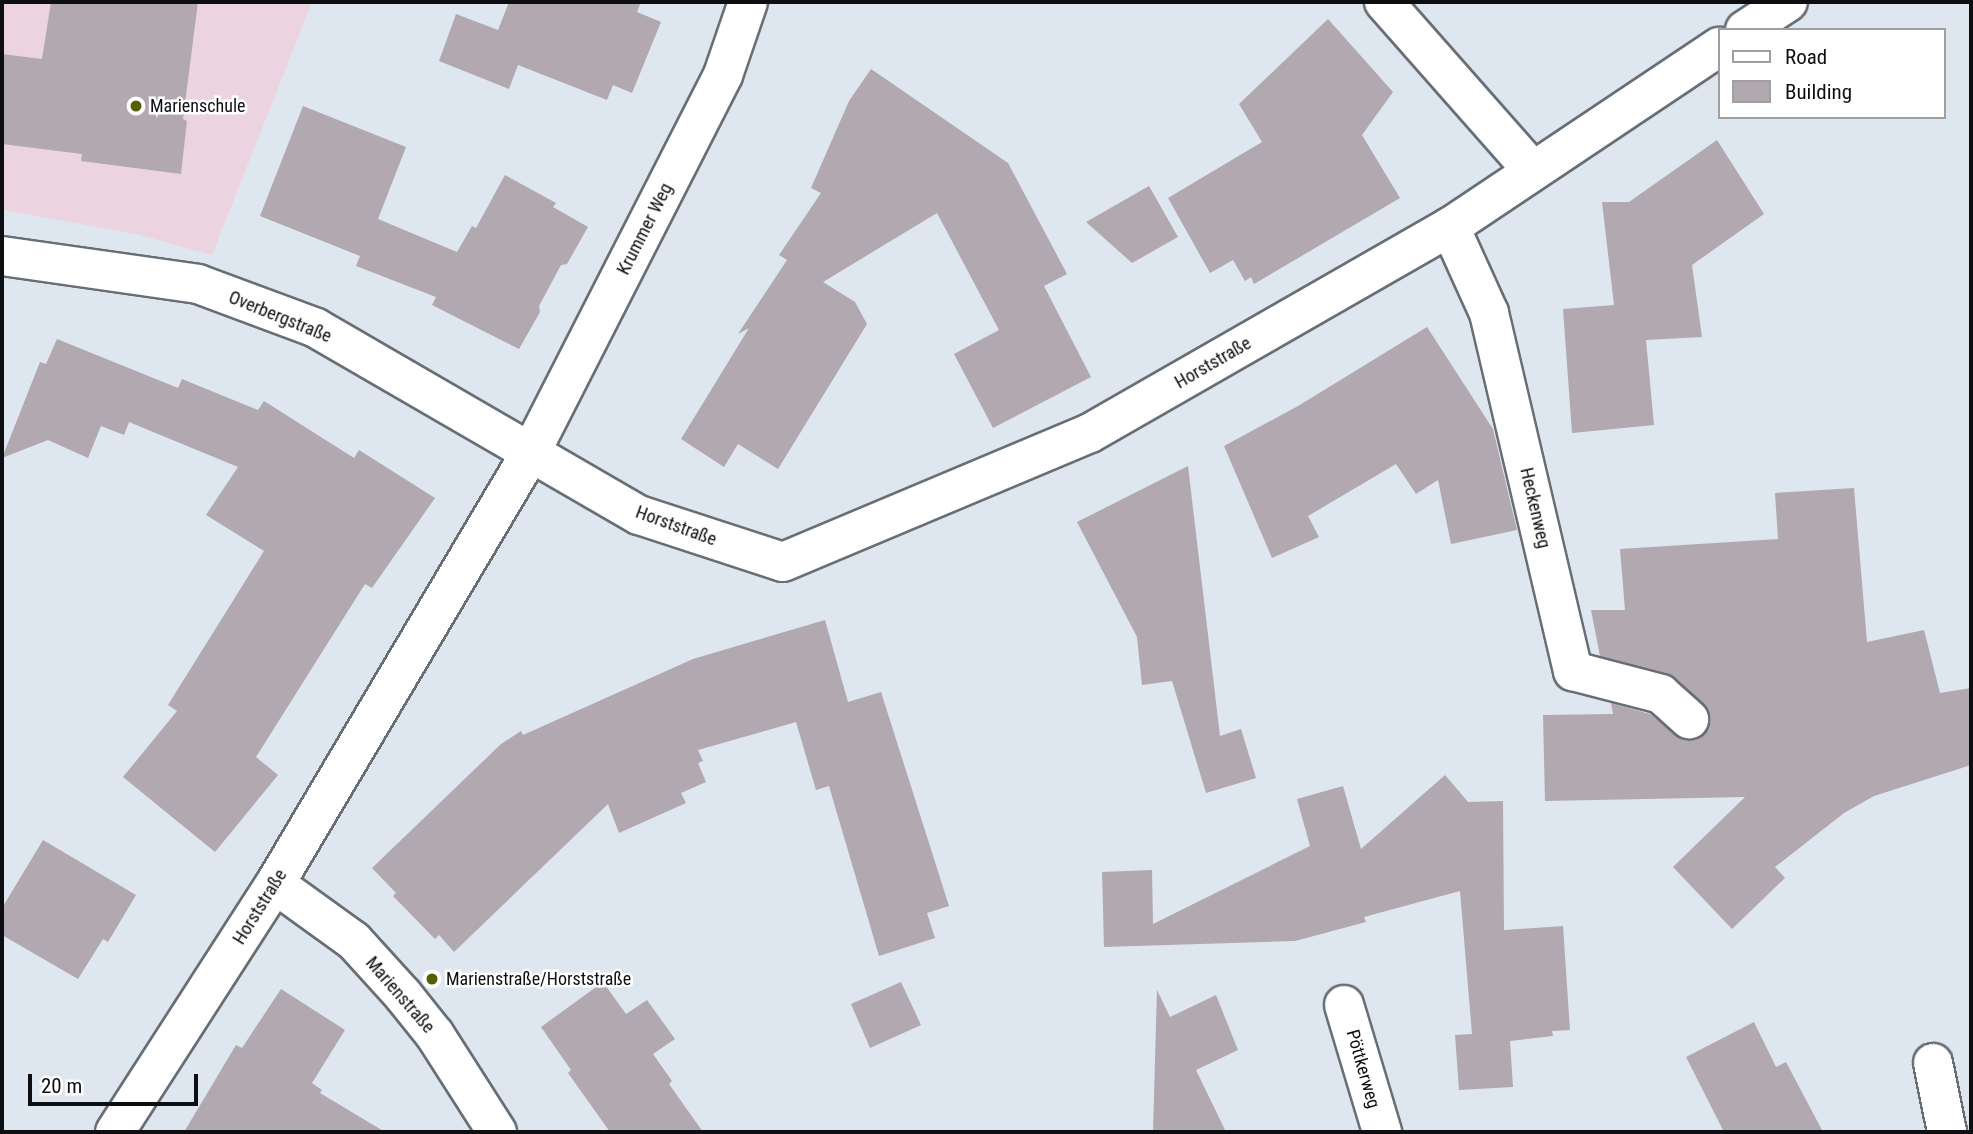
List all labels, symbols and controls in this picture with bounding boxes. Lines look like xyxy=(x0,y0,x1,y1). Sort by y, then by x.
legend xyxy=(1717,28,1945,119)
text: Road xyxy=(1785,45,1827,69)
text: Building xyxy=(1785,80,1852,104)
place label: Marienschule xyxy=(150,95,245,117)
marker: Marienschule xyxy=(128,98,144,114)
street label: Krummer Weg xyxy=(613,180,677,278)
street label: Overbergstraße xyxy=(225,287,335,347)
street label: Horststraße xyxy=(1171,333,1255,393)
street label: Heckenweg xyxy=(1515,466,1555,550)
street label: Horststraße xyxy=(633,501,719,551)
street label: Horststraße xyxy=(228,866,292,948)
street label: Marienstraße xyxy=(361,952,439,1038)
place label: Marienstraße/Horststraße xyxy=(446,968,631,990)
marker: Marienstraße/Horststraße xyxy=(424,971,440,987)
street label: Pöttkerweg xyxy=(1342,1027,1384,1111)
scale bar xyxy=(32,1060,201,1104)
text: 20 m xyxy=(41,1074,82,1098)

